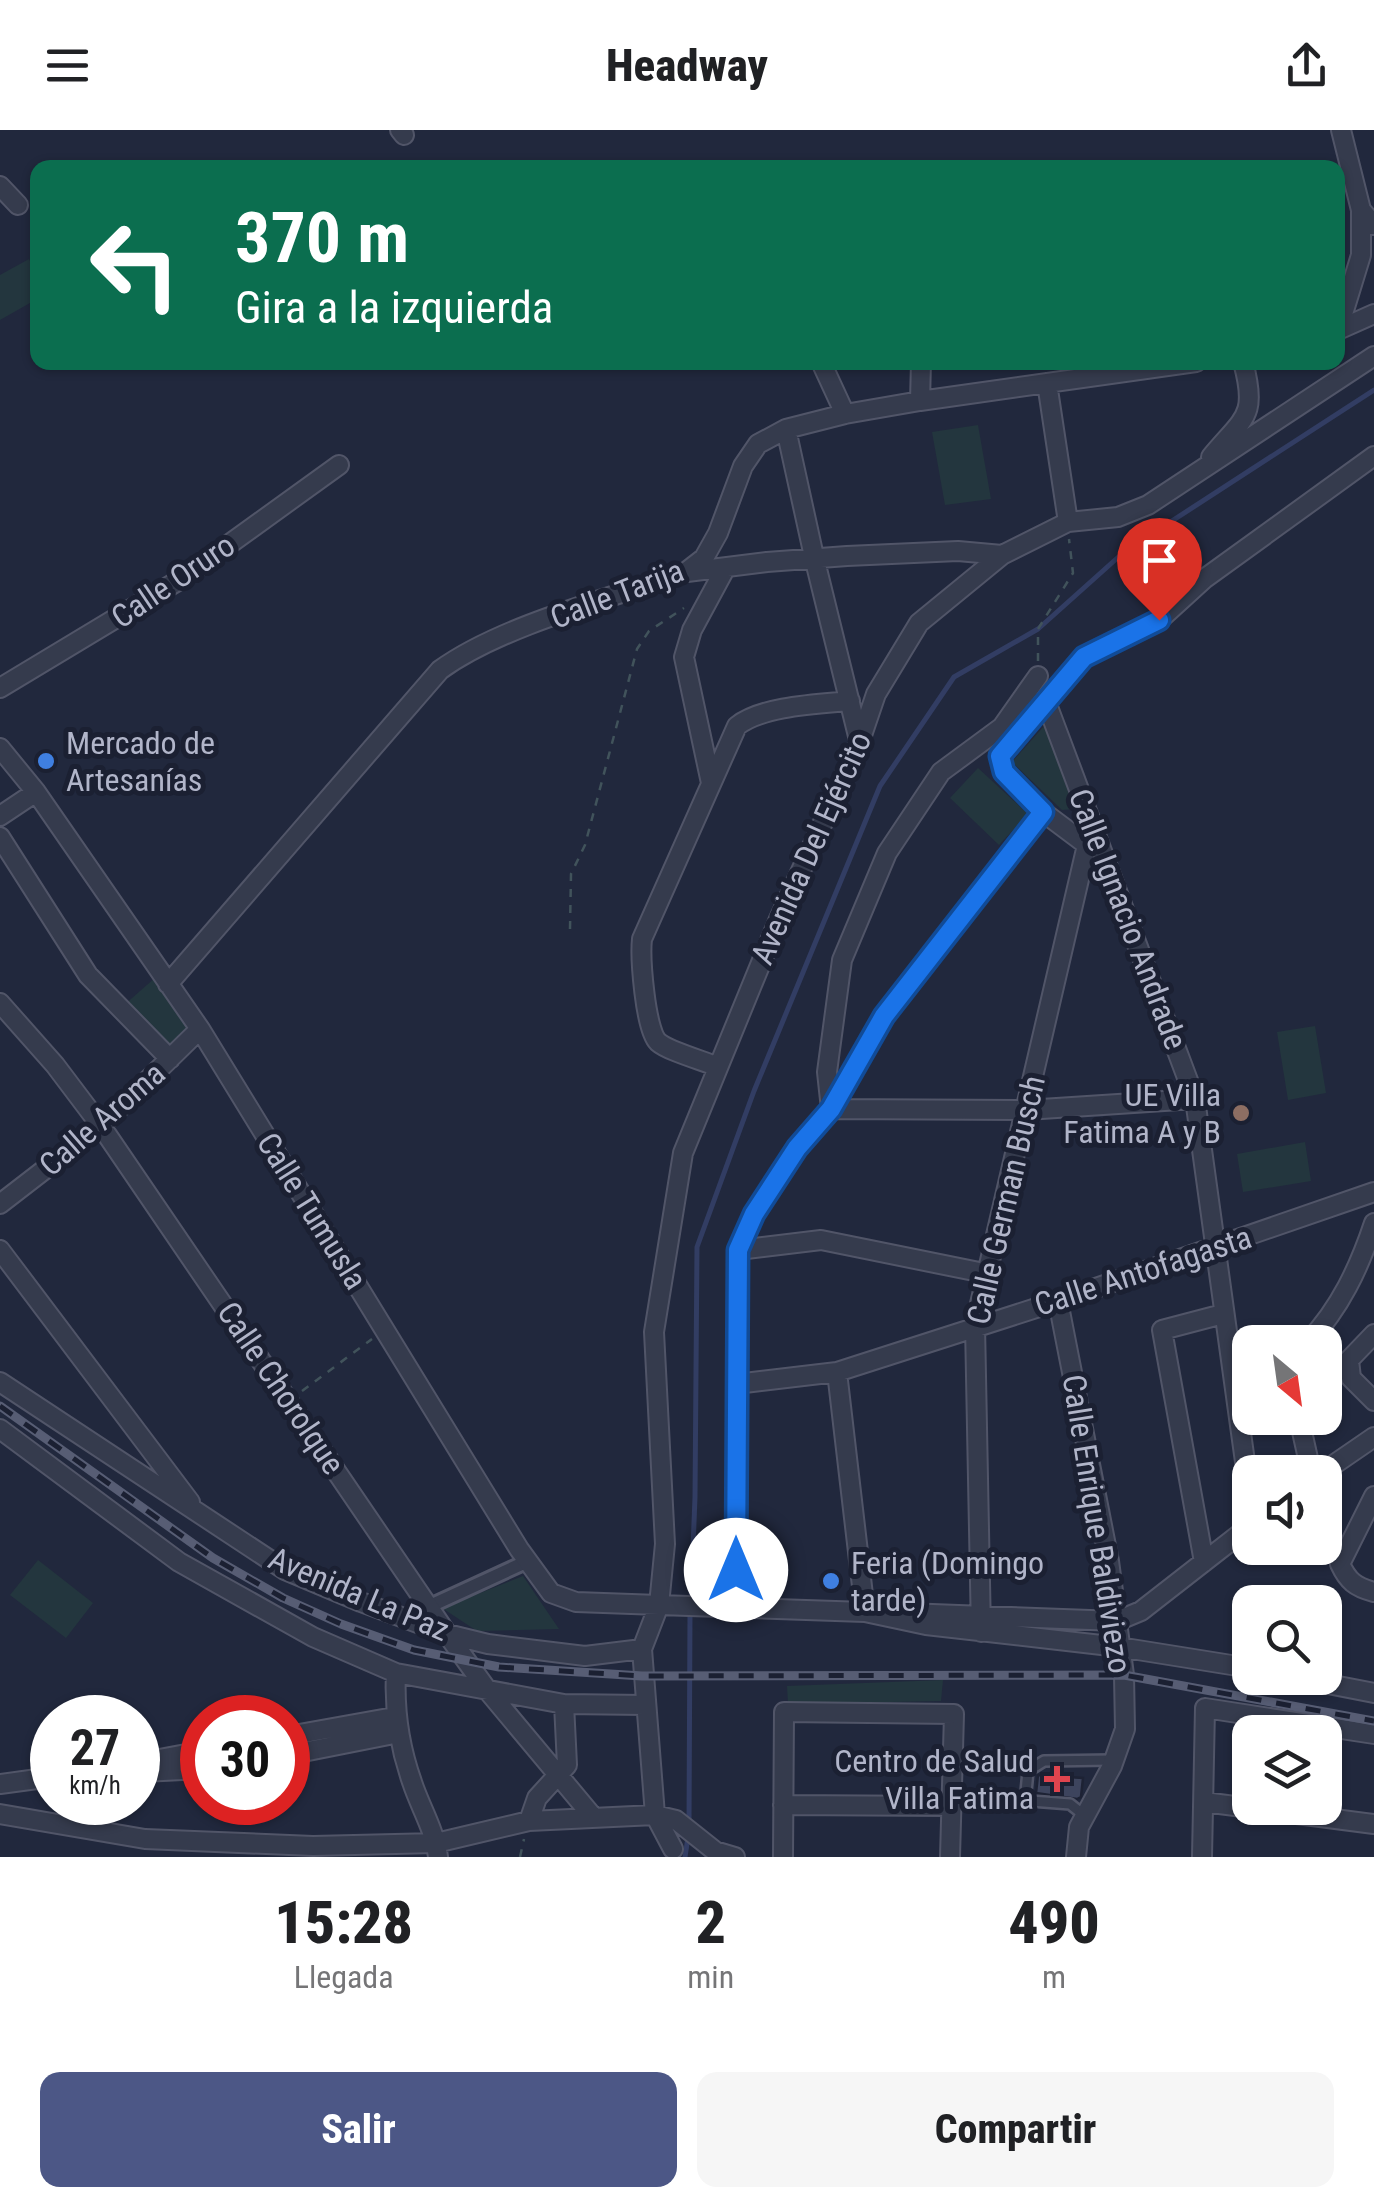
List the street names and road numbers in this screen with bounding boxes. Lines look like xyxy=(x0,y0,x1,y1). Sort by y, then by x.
street label: Calle Oruro xyxy=(104,526,242,636)
street label: Calle Tarija xyxy=(545,551,689,637)
street label: Avenida Del Ejército xyxy=(743,726,879,970)
street label: Calle Ignacio Andrade xyxy=(1061,783,1195,1055)
street label: Calle Aroma xyxy=(31,1054,173,1184)
street label: Calle German Busch xyxy=(959,1072,1053,1328)
street label: Calle Tumusla xyxy=(249,1126,375,1296)
street label: Calle Antofagasta xyxy=(1030,1218,1256,1324)
street label: Calle Chorolque xyxy=(209,1295,353,1481)
street label: Calle Enrique Baldiviezo xyxy=(1055,1372,1139,1676)
street label: Avenida La Paz xyxy=(263,1539,455,1649)

